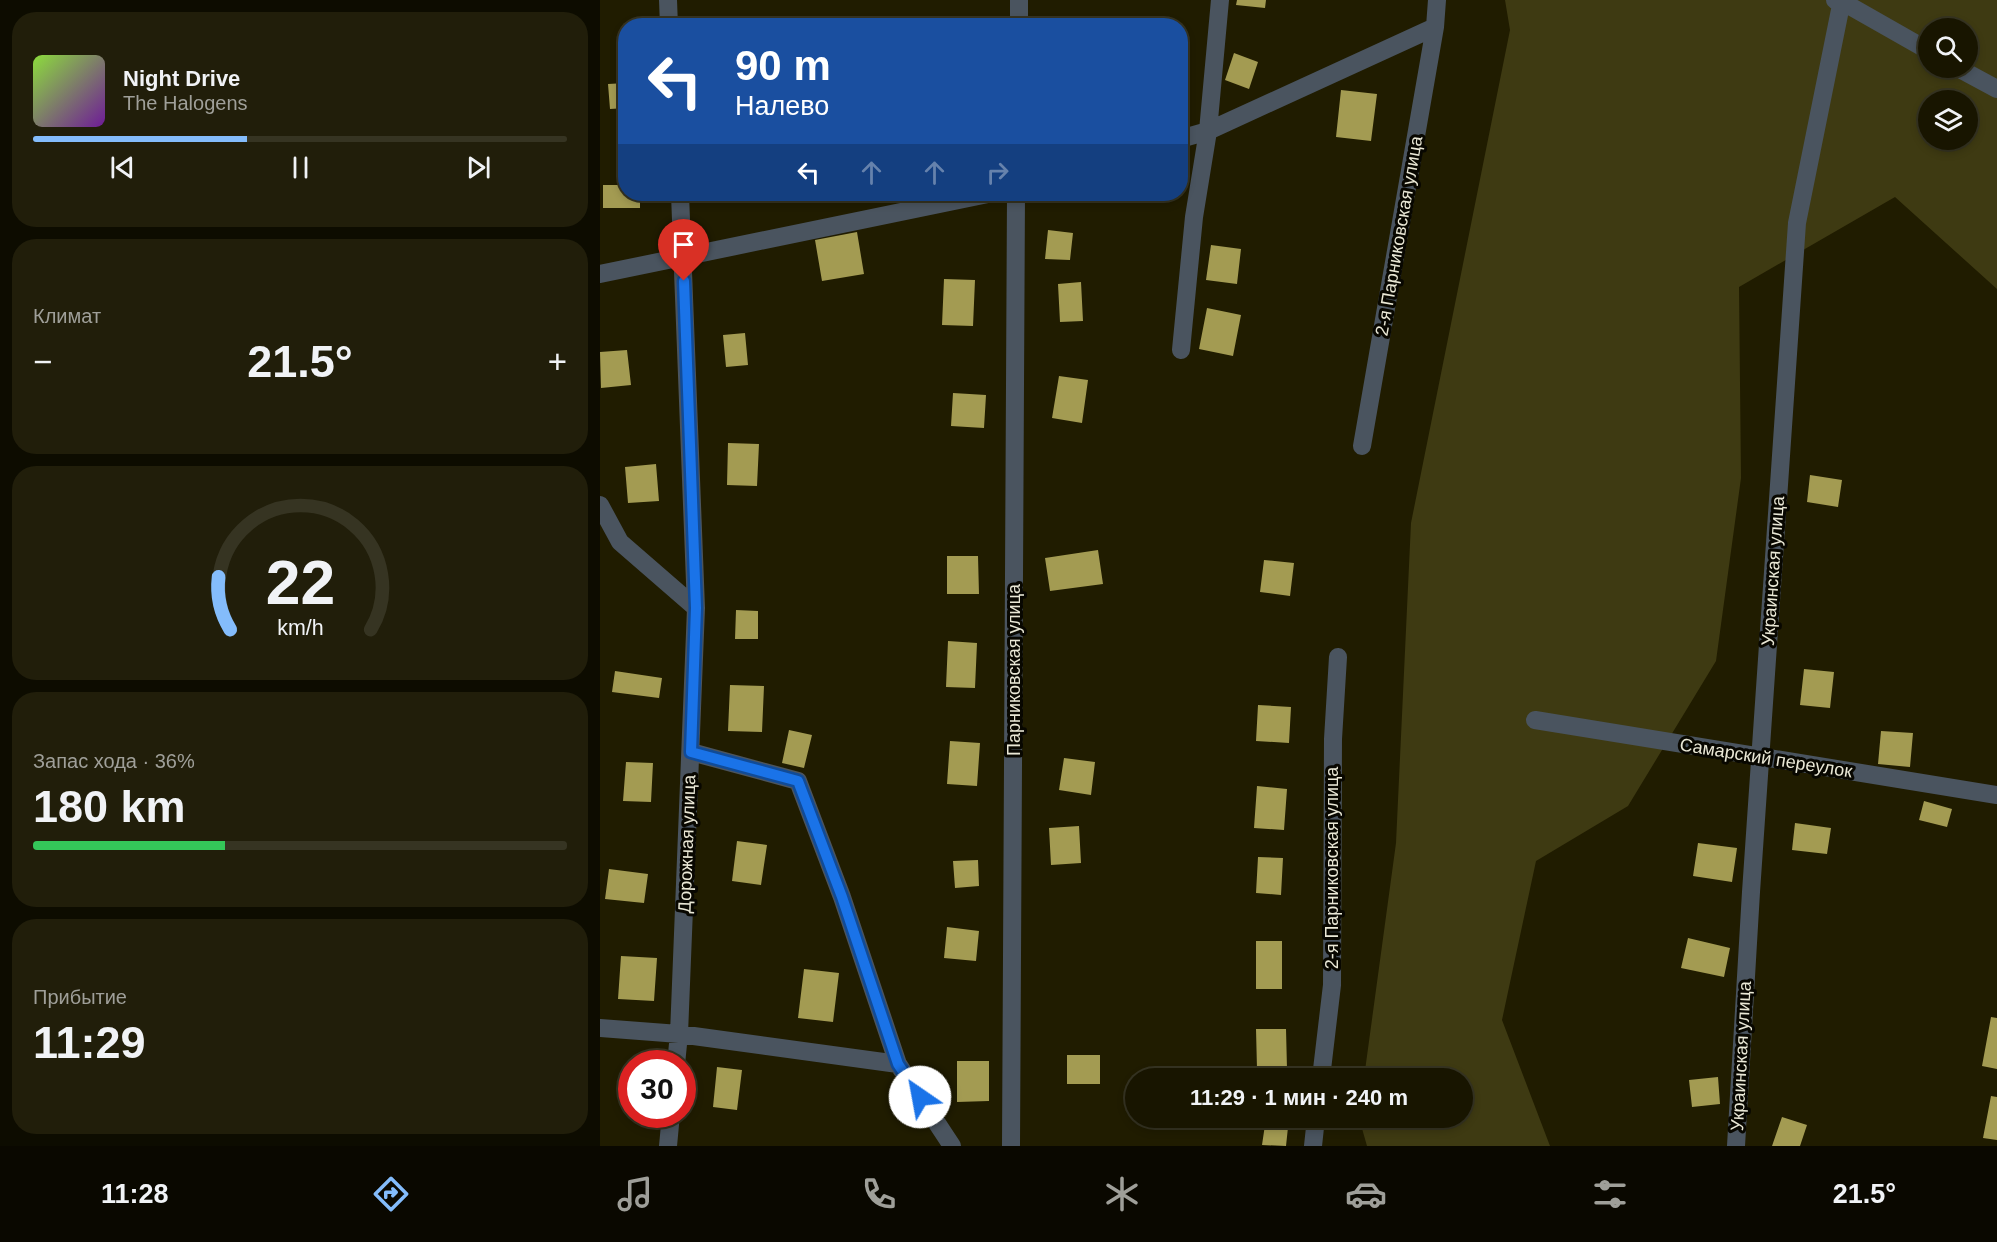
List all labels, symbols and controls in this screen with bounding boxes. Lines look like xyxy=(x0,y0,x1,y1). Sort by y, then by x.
map controls xyxy=(1918,18,1978,150)
button: search xyxy=(1918,18,1978,78)
icon: left xyxy=(636,42,714,120)
text: 90 m xyxy=(735,42,831,89)
text: Night Drive xyxy=(123,66,240,91)
button: layers xyxy=(1918,90,1978,150)
text: Налево xyxy=(735,91,829,121)
text: The Halogens xyxy=(123,92,248,114)
street label: 2-я Парниковская улица xyxy=(1372,133,1427,338)
icon: previous xyxy=(106,151,139,184)
icon: pause xyxy=(284,151,317,184)
icon: next xyxy=(462,151,495,184)
icon: left xyxy=(792,156,825,189)
icon: ahead xyxy=(855,156,888,189)
icon: ahead xyxy=(918,156,951,189)
icon: right xyxy=(981,156,1014,189)
pin xyxy=(658,219,709,281)
icon: arrive xyxy=(667,228,700,261)
text: Климат xyxy=(33,305,101,327)
text: 21.5° xyxy=(247,336,353,387)
text: − xyxy=(33,343,52,380)
text: + xyxy=(548,343,567,380)
street label: Украинская улица xyxy=(1758,494,1788,647)
text: 22 xyxy=(265,548,335,617)
street label: Парниковская улица xyxy=(1004,583,1024,756)
text: km/h xyxy=(277,616,323,640)
street label: Самарский переулок xyxy=(1678,734,1854,782)
text: Запас хода · 36% xyxy=(33,750,195,772)
street label: 2-я Парниковская улица xyxy=(1322,766,1342,969)
street label: Дорожная улица xyxy=(675,773,699,914)
text: 180 km xyxy=(33,781,186,832)
street label: Украинская улица xyxy=(1727,980,1755,1131)
text: Прибытие xyxy=(33,986,127,1008)
text: 11:29 xyxy=(33,1017,146,1068)
speed limit sign: 30 xyxy=(618,1050,696,1128)
position arrow xyxy=(888,1065,952,1129)
text: 11:29 · 1 мин · 240 m xyxy=(1190,1085,1408,1110)
icon: directions xyxy=(370,1173,412,1215)
icon: music xyxy=(614,1173,656,1215)
icon: phone xyxy=(858,1173,900,1215)
icon: climate xyxy=(1101,1173,1143,1215)
icon: car xyxy=(1345,1173,1387,1215)
icon: filters xyxy=(1589,1173,1631,1215)
text: 11:28 xyxy=(101,1179,168,1209)
text: 21.5° xyxy=(1833,1179,1896,1209)

